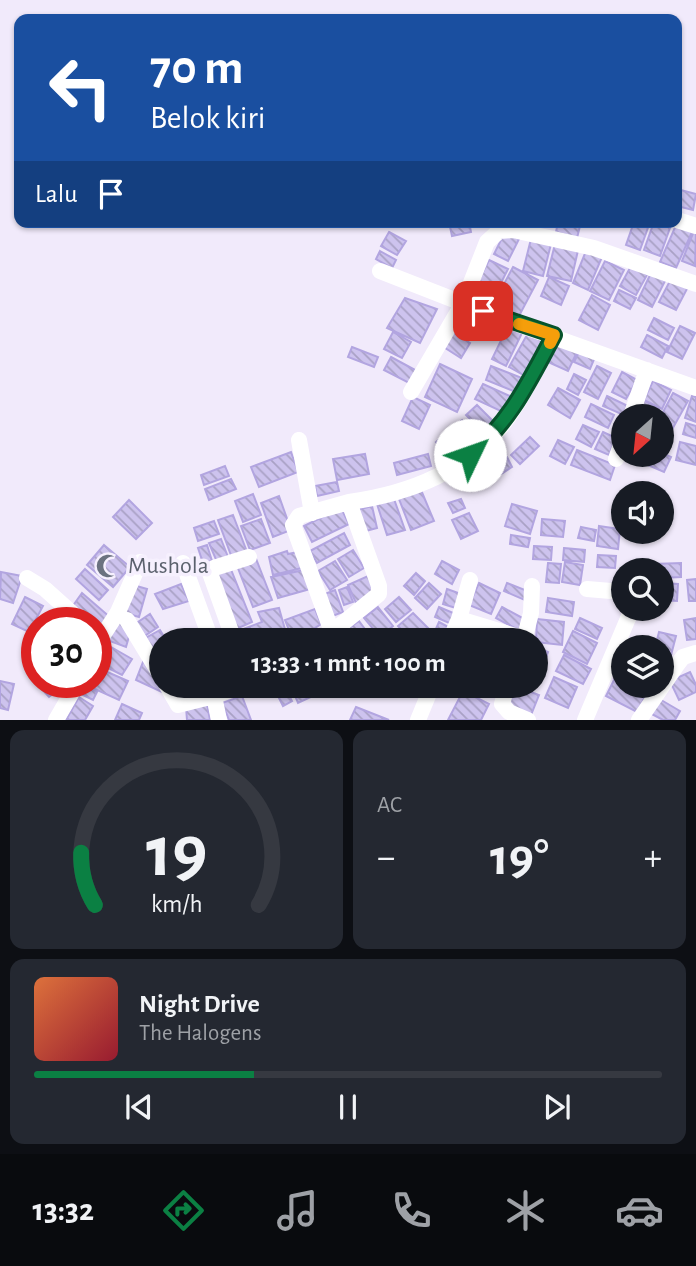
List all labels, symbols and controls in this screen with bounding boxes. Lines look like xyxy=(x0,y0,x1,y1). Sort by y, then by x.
icon: left xyxy=(35,42,126,133)
text: 70 m xyxy=(150,44,244,93)
text: Belok kiri xyxy=(150,102,266,134)
icon: arrive xyxy=(92,175,130,213)
text: Lalu xyxy=(35,181,78,207)
pin xyxy=(453,281,513,341)
icon: arrive xyxy=(464,292,502,330)
north arrow xyxy=(611,404,674,467)
map controls xyxy=(611,404,674,698)
position arrow xyxy=(433,418,507,492)
button: sound xyxy=(611,481,674,544)
mosque icon: Mushola xyxy=(94,552,122,580)
place label: Mushola xyxy=(128,554,209,578)
button: search xyxy=(611,558,674,621)
speed limit sign: 30 xyxy=(21,607,112,698)
button: layers xyxy=(611,635,674,698)
text: 13:33 · 1 mnt · 100 m xyxy=(251,650,446,676)
text: AC xyxy=(377,794,402,817)
text: 19 xyxy=(146,818,207,891)
text: 19° xyxy=(490,832,549,884)
text: − xyxy=(377,839,395,877)
text: + xyxy=(644,839,662,877)
text: km/h xyxy=(151,892,202,917)
text: Night Drive xyxy=(139,991,260,1017)
text: The Halogens xyxy=(139,1022,261,1045)
icon: previous xyxy=(120,1088,158,1126)
icon: pause xyxy=(329,1088,367,1126)
icon: next xyxy=(538,1088,576,1126)
icon: directions xyxy=(159,1186,208,1235)
icon: music xyxy=(273,1186,322,1235)
icon: phone xyxy=(387,1186,436,1235)
icon: climate xyxy=(501,1186,550,1235)
icon: car xyxy=(615,1186,664,1235)
text: 13:32 xyxy=(32,1194,94,1226)

